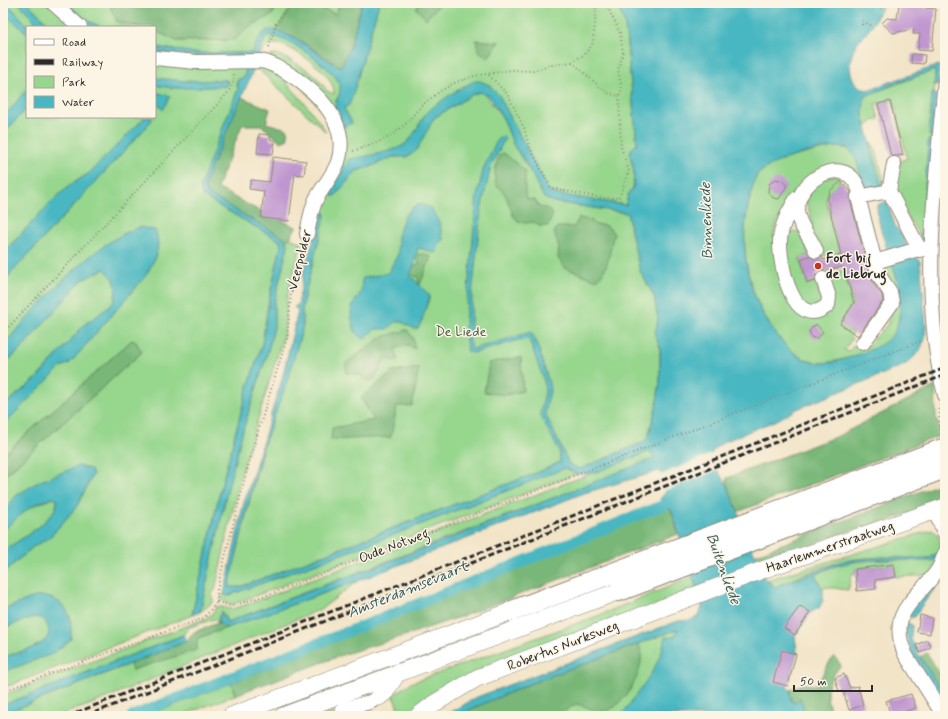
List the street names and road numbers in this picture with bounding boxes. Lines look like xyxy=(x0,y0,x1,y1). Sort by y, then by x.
street label: Veerpolder xyxy=(284,227,316,292)
street label: Haarlemmerstraatweg xyxy=(764,517,896,577)
street label: Oude Notweg xyxy=(356,524,432,569)
street label: Robertus Nurksweg xyxy=(505,617,621,675)

